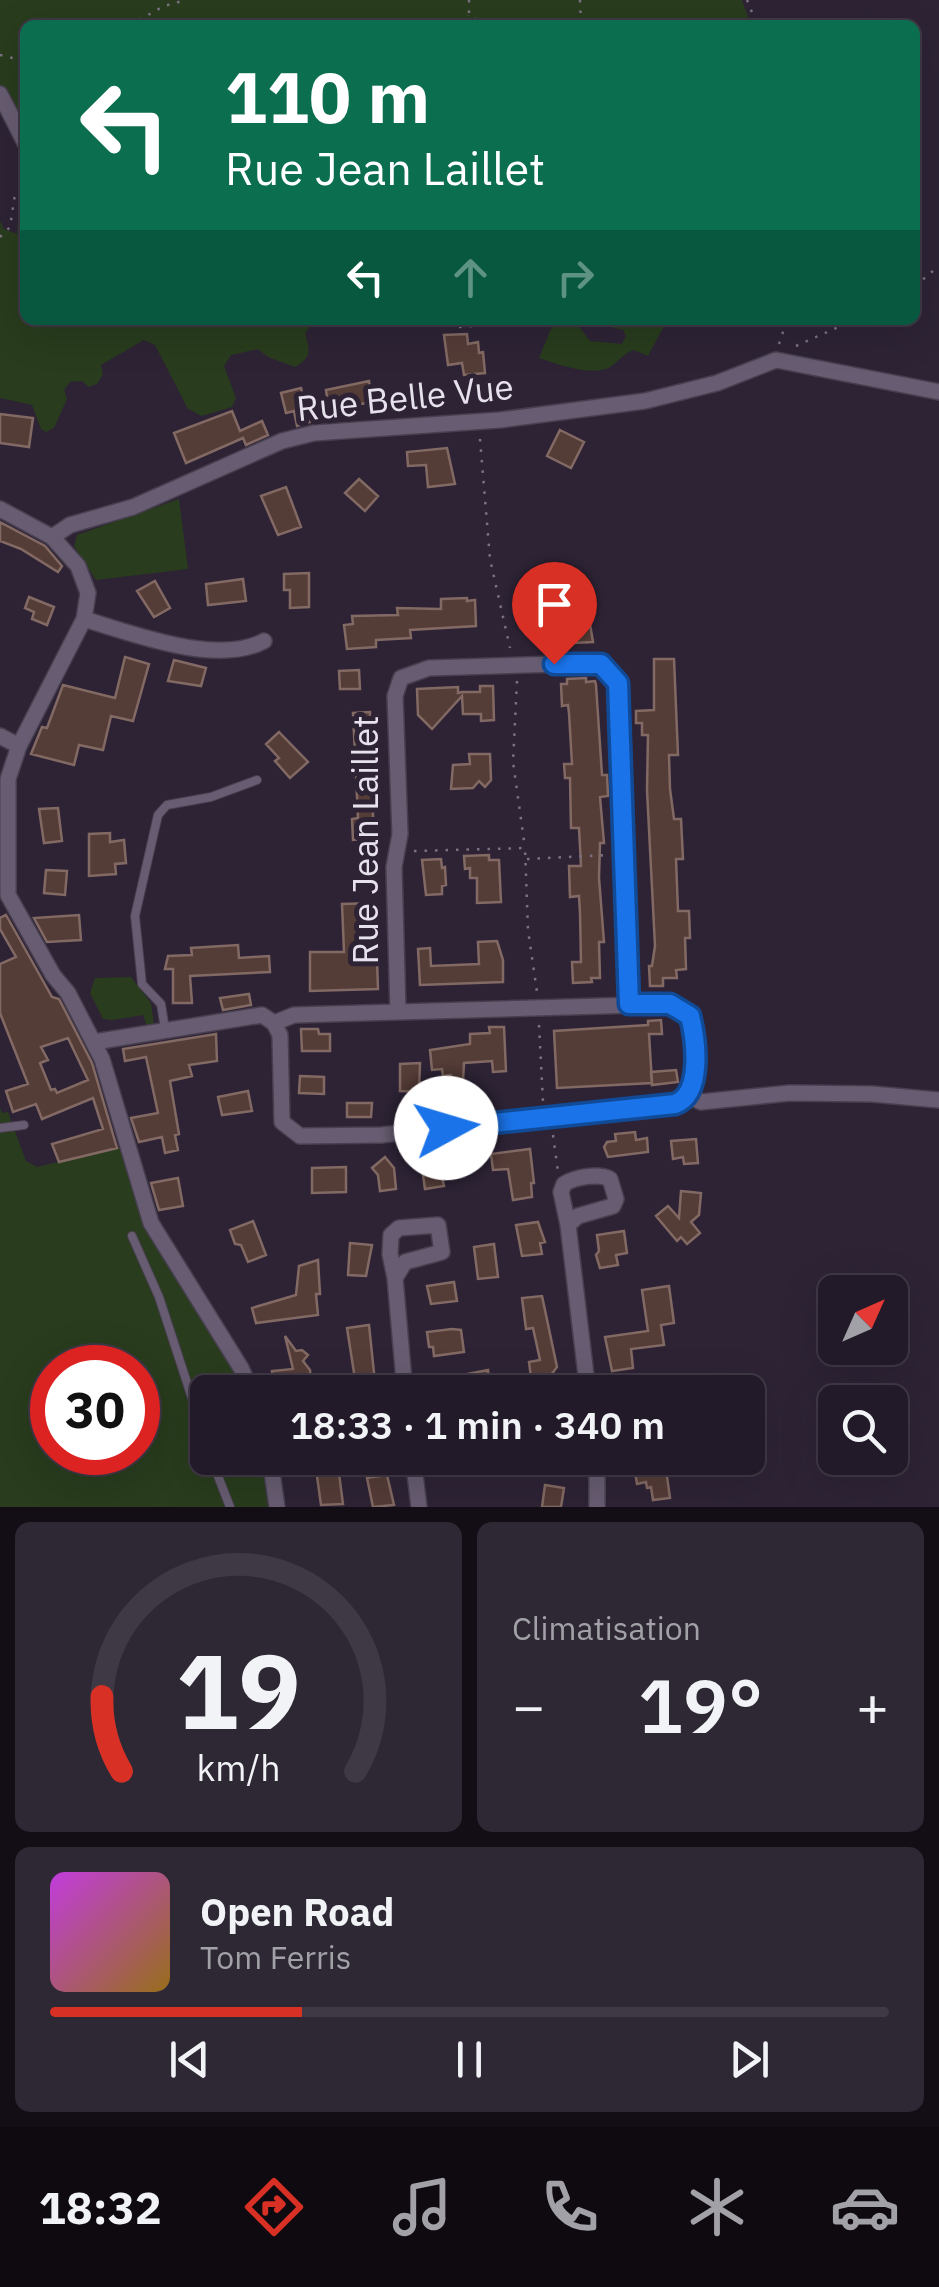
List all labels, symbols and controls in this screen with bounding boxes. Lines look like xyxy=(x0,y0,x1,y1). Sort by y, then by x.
text: 110 m xyxy=(225,51,430,142)
icon: left xyxy=(60,60,190,190)
text: Rue Jean Laillet xyxy=(225,139,545,197)
icon: left xyxy=(338,250,393,305)
icon: ahead xyxy=(443,250,498,305)
icon: right xyxy=(548,250,603,305)
street label: Rue Belle Vue xyxy=(294,363,516,431)
pin xyxy=(512,562,597,665)
icon: arrive xyxy=(527,577,582,632)
street label: Rue Jean Laillet xyxy=(342,716,388,964)
position arrow xyxy=(394,1076,498,1180)
north arrow xyxy=(818,1275,908,1365)
map controls xyxy=(818,1275,908,1475)
speed limit sign: 30 xyxy=(30,1345,160,1475)
button: search xyxy=(818,1385,908,1475)
text: 18:33 · 1 min · 340 m xyxy=(290,1400,665,1449)
text: Climatisation xyxy=(512,1607,701,1649)
text: 19 xyxy=(176,1622,301,1758)
text: 19° xyxy=(638,1656,763,1754)
text: − xyxy=(512,1670,545,1741)
text: + xyxy=(856,1670,889,1741)
text: km/h xyxy=(196,1744,281,1791)
text: Open Road xyxy=(200,1887,394,1936)
text: Tom Ferris xyxy=(200,1936,351,1978)
icon: previous xyxy=(162,2032,217,2087)
icon: pause xyxy=(442,2032,497,2087)
icon: next xyxy=(722,2032,777,2087)
icon: directions xyxy=(239,2172,309,2242)
icon: music xyxy=(387,2172,457,2242)
icon: phone xyxy=(535,2172,605,2242)
icon: climate xyxy=(682,2172,752,2242)
icon: car xyxy=(830,2172,900,2242)
text: 18:32 xyxy=(39,2178,162,2236)

